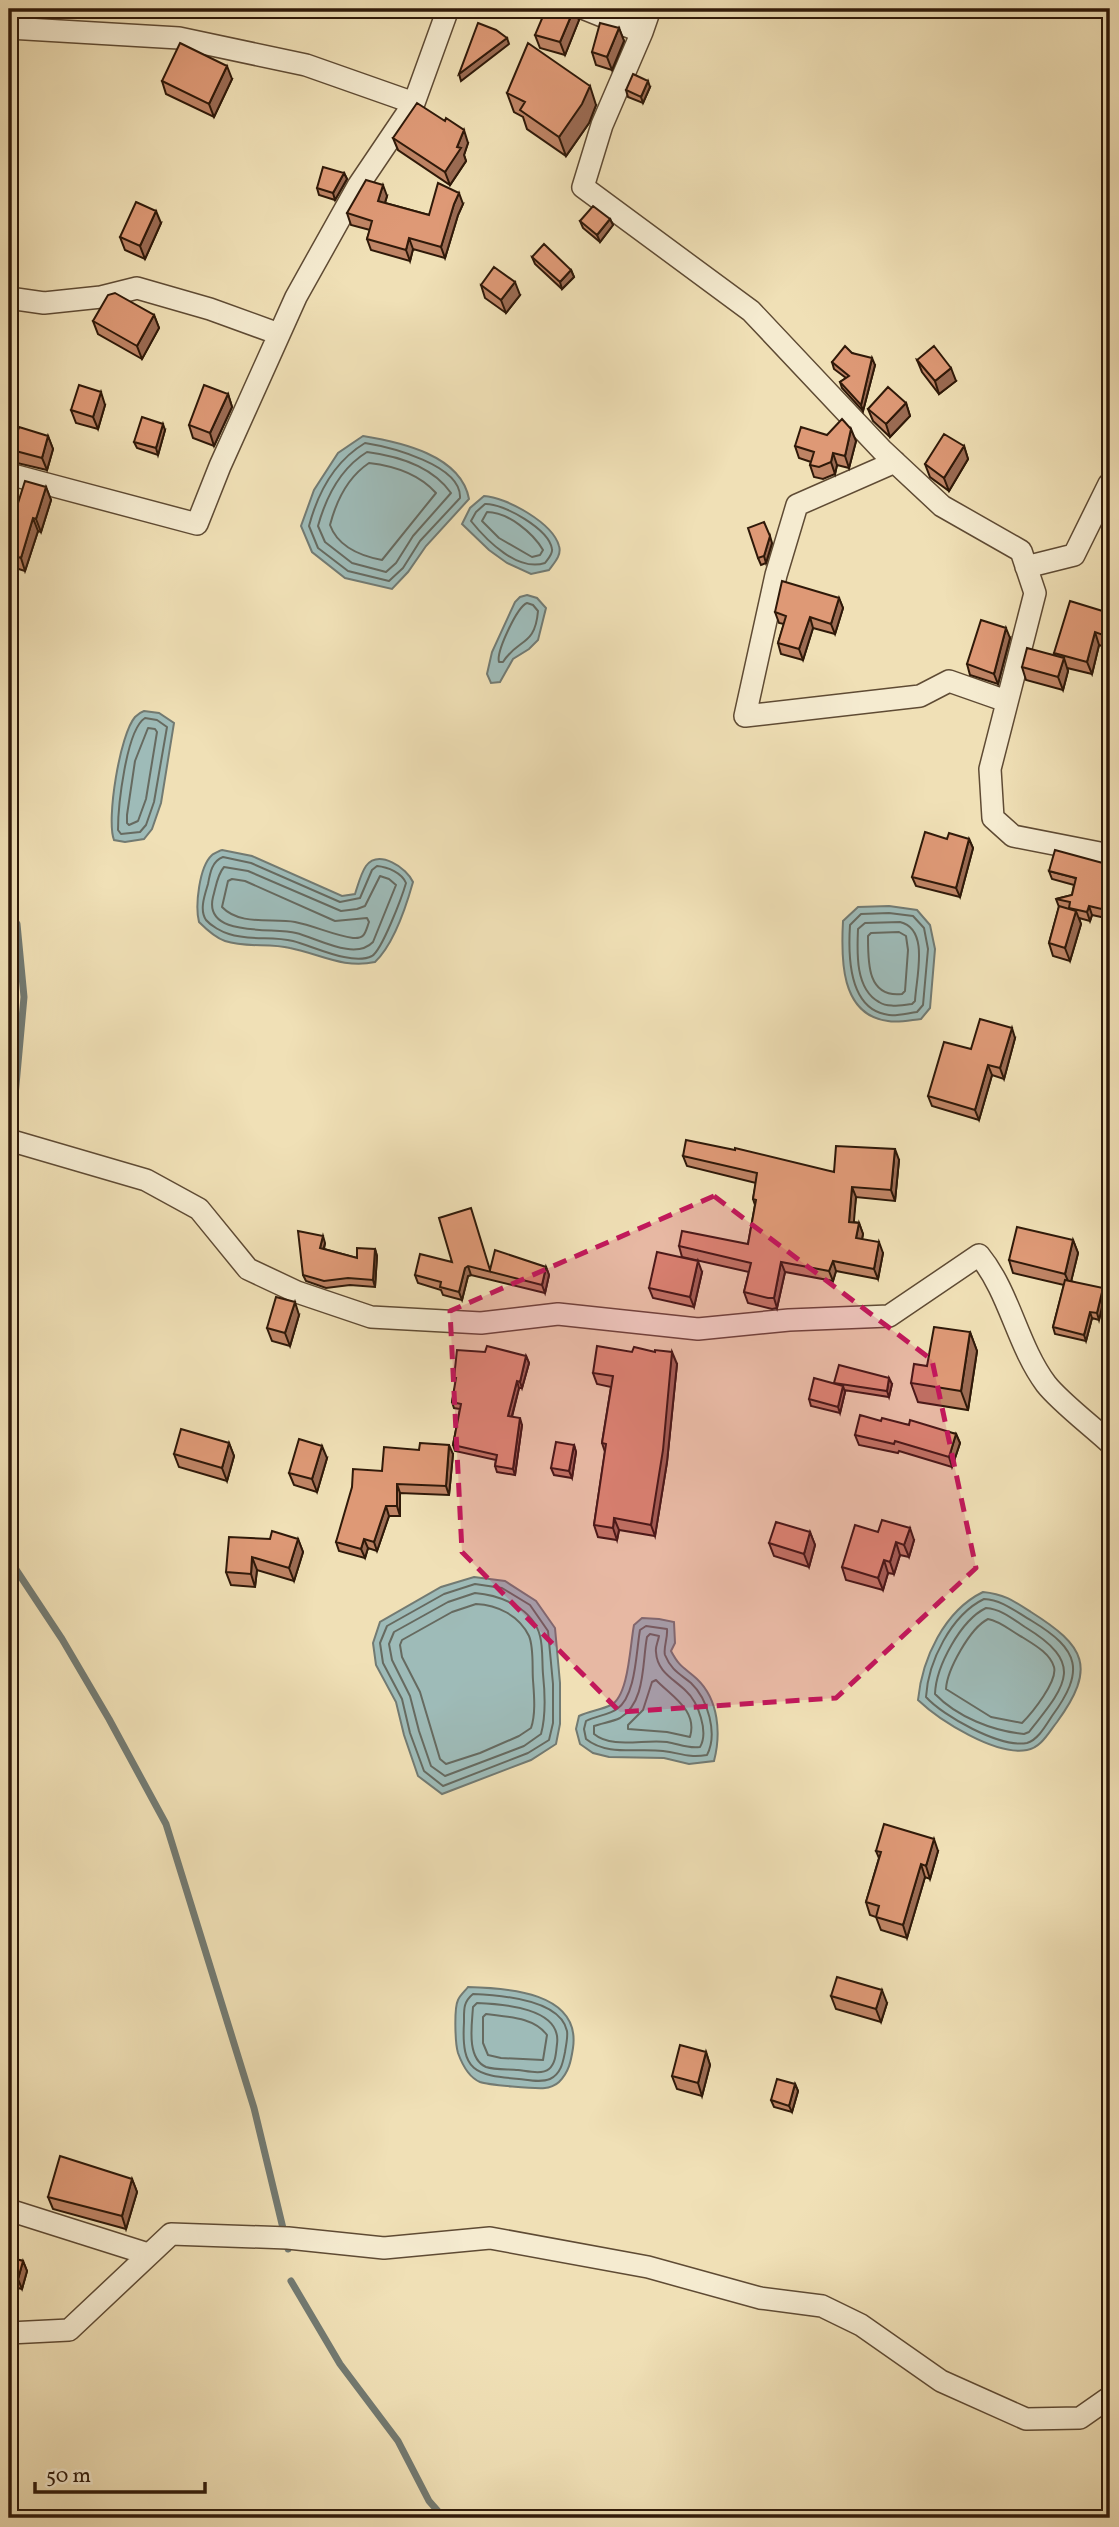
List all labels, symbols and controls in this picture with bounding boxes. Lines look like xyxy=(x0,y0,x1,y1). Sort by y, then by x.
scale bar xyxy=(35,2450,205,2494)
text: 50 m xyxy=(46,2462,91,2491)

